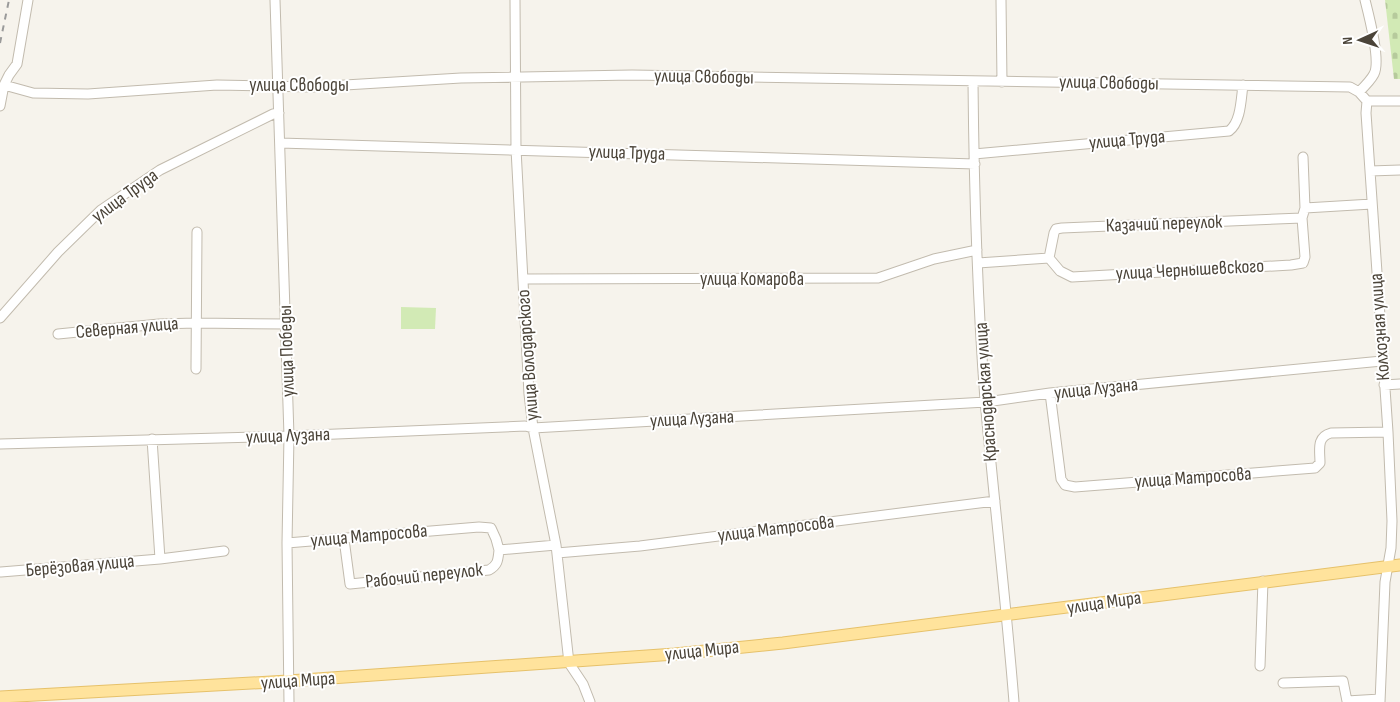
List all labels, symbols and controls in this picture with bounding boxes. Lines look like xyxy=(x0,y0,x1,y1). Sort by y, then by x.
north arrow xyxy=(1335,15,1385,65)
text: N xyxy=(1339,36,1356,45)
street label: улица Свободы xyxy=(654,65,754,89)
street label: улица Свободы xyxy=(1059,71,1159,95)
street label: улица Свободы xyxy=(249,74,349,97)
street label: улица Труда xyxy=(1088,125,1166,155)
street label: улица Труда xyxy=(588,140,666,166)
street label: улица Труда xyxy=(87,164,163,228)
street label: Казачий переулок xyxy=(1105,210,1224,238)
street label: улица Чернышевского xyxy=(1115,255,1265,285)
street label: улица Комарова xyxy=(700,268,804,291)
street label: Колхозная улица xyxy=(1365,273,1395,381)
street label: улица Володарского xyxy=(512,289,544,421)
street label: улица Победы xyxy=(274,305,300,397)
street label: Северная улица xyxy=(75,312,179,344)
street label: Краснодарская улица xyxy=(970,322,1002,462)
street label: улица Лузана xyxy=(1053,373,1139,405)
street label: улица Лузана xyxy=(649,405,735,433)
street label: улица Лузана xyxy=(245,423,331,449)
street label: улица Матросова xyxy=(1134,462,1252,494)
street label: улица Матросова xyxy=(716,510,836,548)
street label: улица Матросова xyxy=(310,519,428,553)
street label: Берёзовая улица xyxy=(25,550,135,582)
street label: Рабочий переулок xyxy=(364,558,485,594)
street label: улица Мира xyxy=(1066,586,1142,620)
street label: улица Мира xyxy=(664,636,740,666)
street label: улица Мира xyxy=(260,667,336,695)

